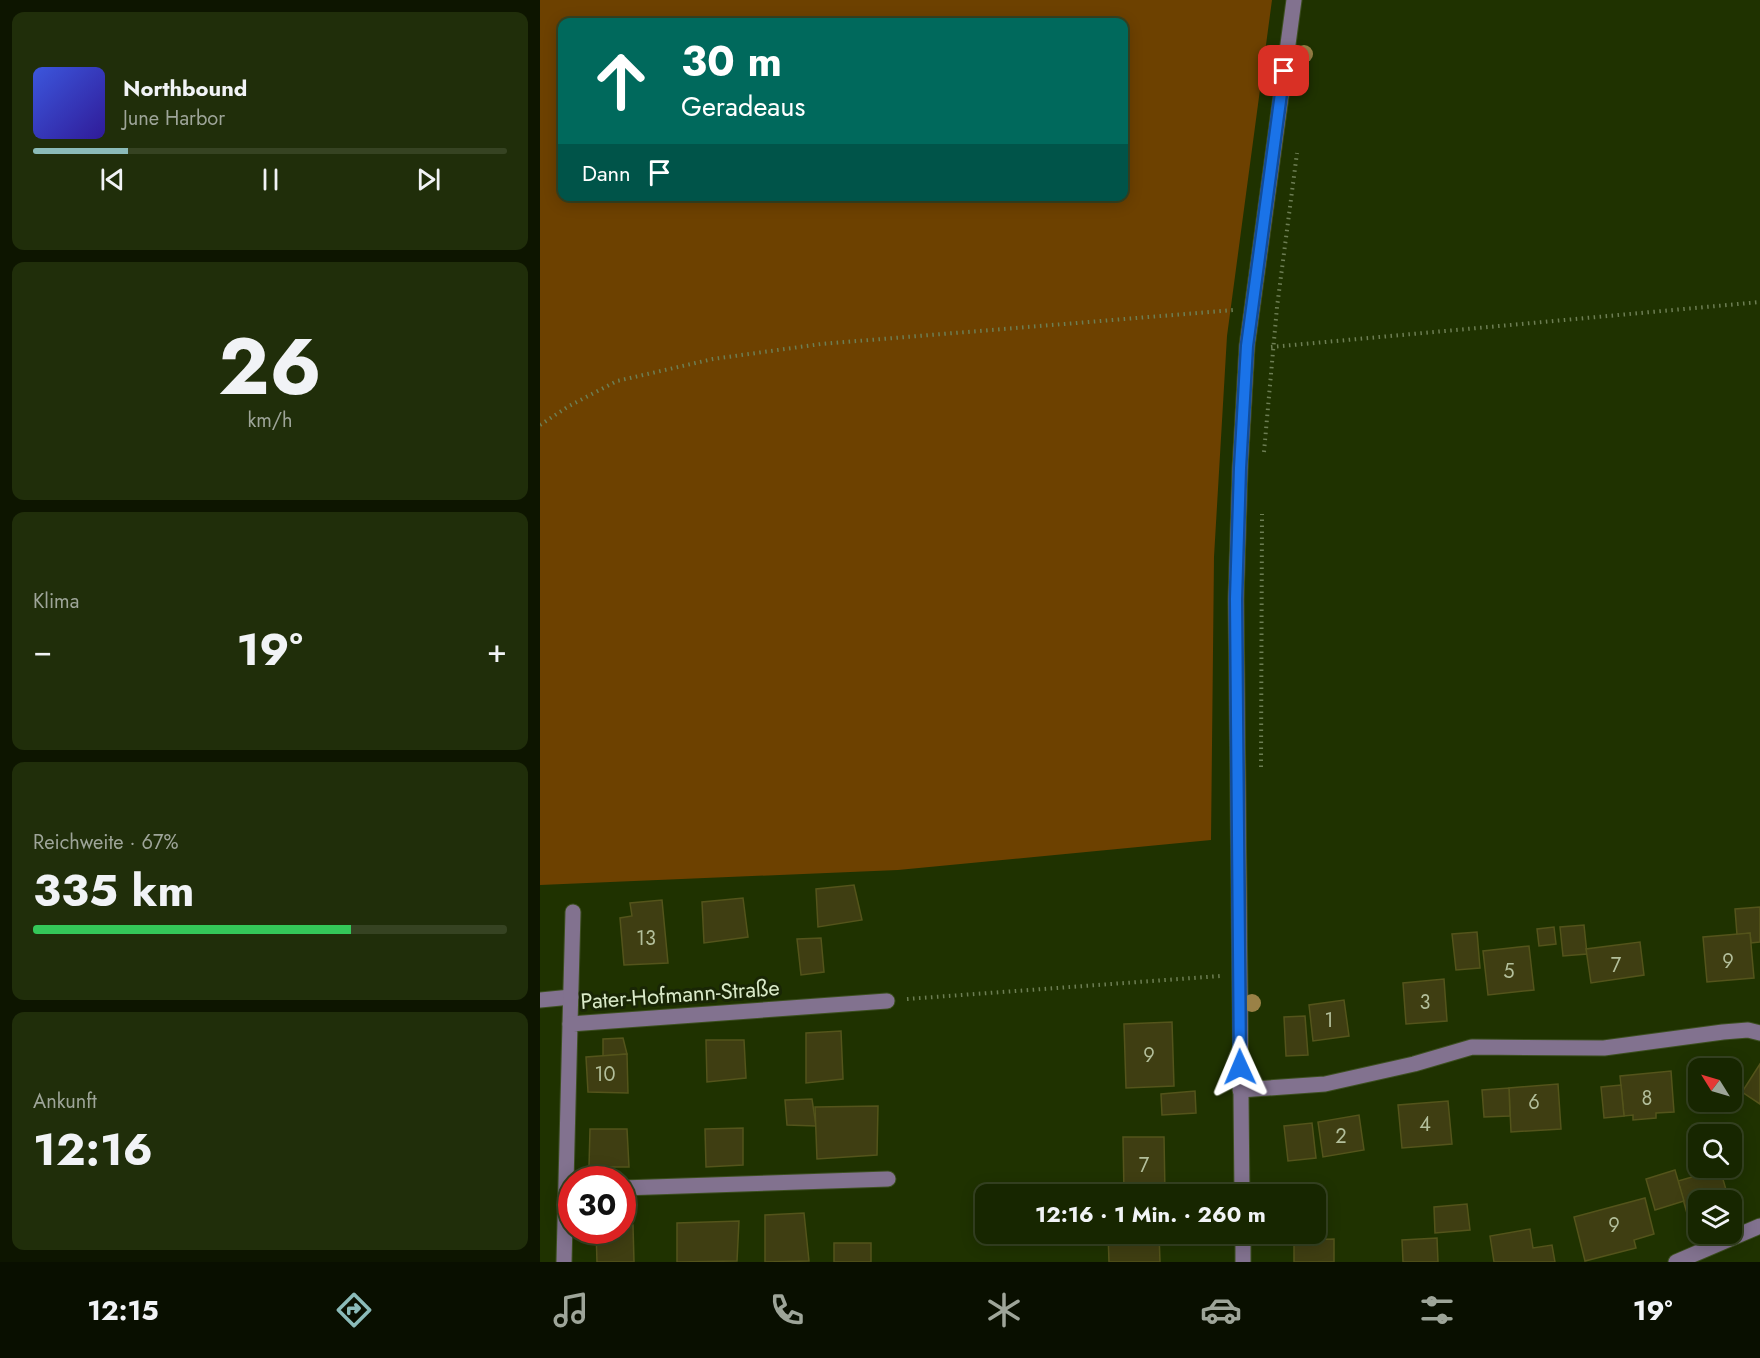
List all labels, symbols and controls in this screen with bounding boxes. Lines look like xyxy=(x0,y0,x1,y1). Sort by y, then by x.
text: 30 m xyxy=(681,31,782,92)
icon: ahead xyxy=(582,42,660,120)
pin xyxy=(1258,45,1309,96)
icon: arrive xyxy=(1267,54,1300,87)
text: Northbound xyxy=(123,72,247,104)
text: Geradeaus xyxy=(681,87,805,126)
text: June Harbor xyxy=(123,104,225,133)
icon: arrive xyxy=(643,156,676,189)
text: Dann xyxy=(582,157,631,189)
icon: previous xyxy=(96,163,129,196)
icon: pause xyxy=(254,163,287,196)
icon: next xyxy=(412,163,445,196)
text: 26 xyxy=(218,311,322,423)
text: km/h xyxy=(247,406,293,435)
text: Klima xyxy=(33,587,79,616)
text: 19° xyxy=(236,617,303,682)
text: − xyxy=(33,627,52,674)
text: + xyxy=(487,627,507,674)
text: Reichweite · 67% xyxy=(33,828,179,857)
text: 335 km xyxy=(33,858,194,923)
house number: 13 xyxy=(636,924,656,953)
house number: 9 xyxy=(1722,947,1734,976)
house number: 7 xyxy=(1611,951,1622,980)
house number: 5 xyxy=(1503,957,1515,986)
street label: Pater-Hofmann-Straße xyxy=(579,971,781,1017)
house number: 3 xyxy=(1420,988,1431,1017)
house number: 1 xyxy=(1325,1006,1334,1035)
position arrow xyxy=(1208,1035,1272,1099)
house number: 9 xyxy=(1143,1041,1155,1070)
north arrow xyxy=(1688,1058,1742,1112)
map controls xyxy=(1688,1058,1742,1244)
house number: 10 xyxy=(595,1060,616,1089)
house number: 8 xyxy=(1642,1084,1652,1113)
text: Ankunft xyxy=(33,1087,97,1116)
house number: 6 xyxy=(1528,1088,1540,1117)
house number: 4 xyxy=(1419,1110,1431,1139)
text: 12:16 xyxy=(33,1117,153,1182)
house number: 2 xyxy=(1335,1122,1347,1151)
button: search xyxy=(1688,1124,1742,1178)
house number: 7 xyxy=(1139,1151,1150,1180)
speed limit sign: 30 xyxy=(558,1166,636,1244)
button: layers xyxy=(1688,1190,1742,1244)
text: 12:16 · 1 Min. · 260 m xyxy=(1035,1198,1266,1230)
house number: 9 xyxy=(1608,1211,1620,1240)
icon: directions xyxy=(333,1289,375,1331)
icon: music xyxy=(550,1289,592,1331)
icon: phone xyxy=(766,1289,808,1331)
icon: climate xyxy=(983,1289,1025,1331)
icon: car xyxy=(1200,1289,1242,1331)
icon: filters xyxy=(1416,1289,1458,1331)
text: 12:15 xyxy=(87,1291,159,1330)
text: 19° xyxy=(1633,1291,1673,1330)

